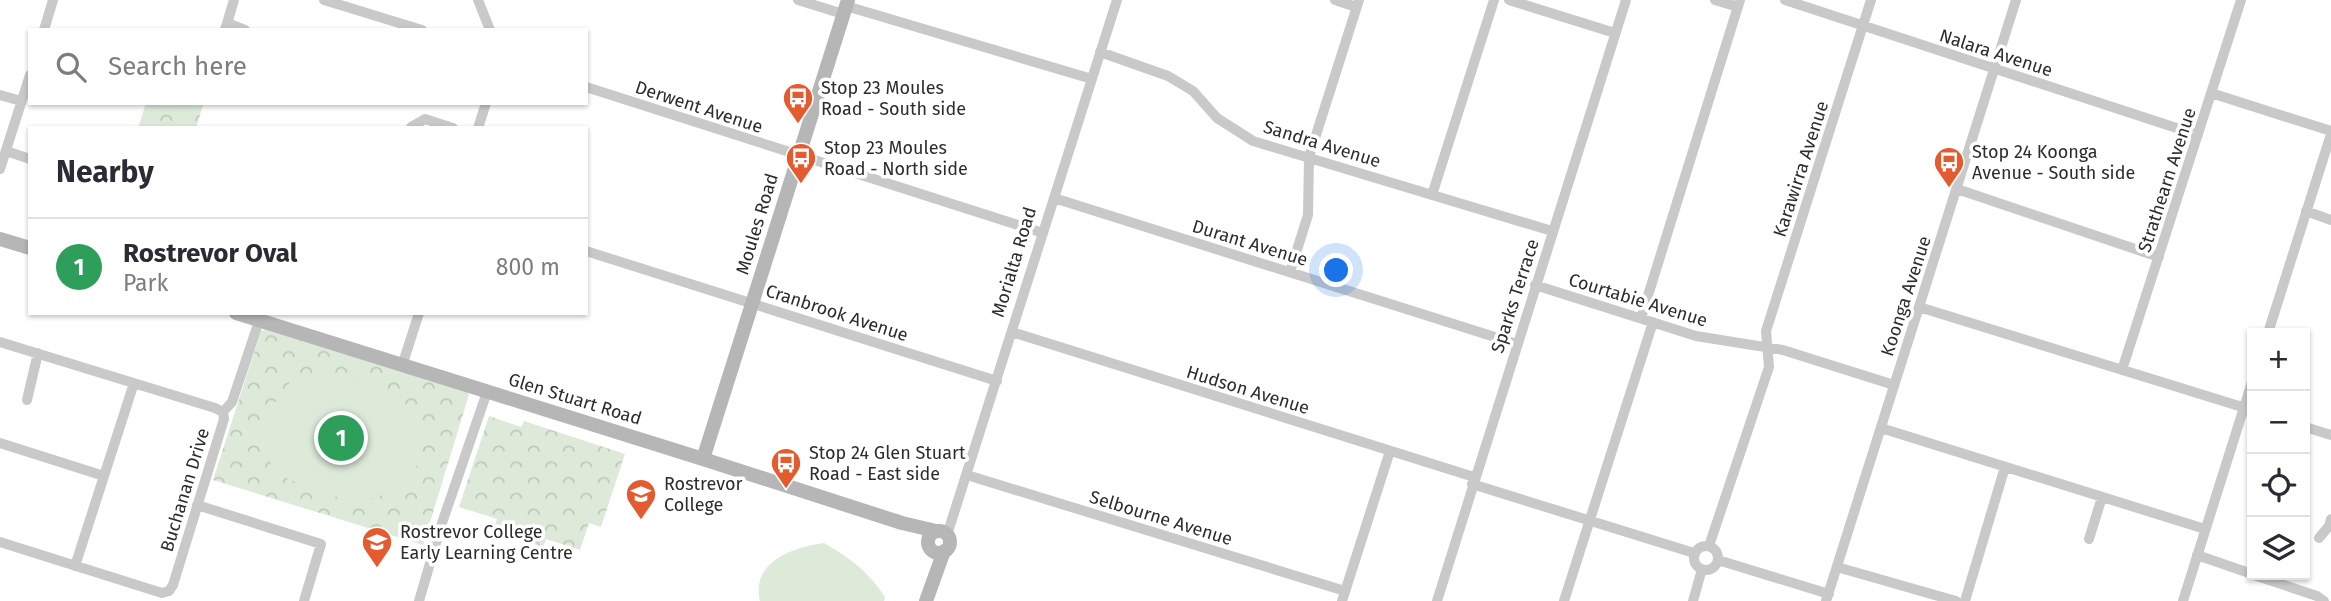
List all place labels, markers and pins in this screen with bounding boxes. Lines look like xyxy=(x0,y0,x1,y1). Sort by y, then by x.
place label: Stop 23 Moules Road - South side xyxy=(821,77,966,120)
bus stop icon: Stop 23 Moules Road - South side xyxy=(781,81,815,125)
place label: Stop 23 Moules Road - North side xyxy=(824,137,968,180)
bus stop icon: Stop 23 Moules Road - North side xyxy=(784,141,818,185)
place label: Stop 24 Koonga Avenue - South side xyxy=(1972,141,2135,184)
bus stop icon: Stop 24 Koonga Avenue - South side xyxy=(1932,145,1966,189)
pin: 1 xyxy=(318,412,364,464)
place label: Stop 24 Glen Stuart Road - East side xyxy=(809,442,966,485)
bus stop icon: Stop 24 Glen Stuart Road - East side xyxy=(769,446,803,490)
place label: Rostrevor College xyxy=(664,473,742,516)
school or university icon: Rostrevor College xyxy=(624,477,658,521)
place label: Rostrevor College Early Learning Centre xyxy=(400,521,573,564)
school or university icon: Rostrevor College Early Learning Centre xyxy=(360,525,394,569)

